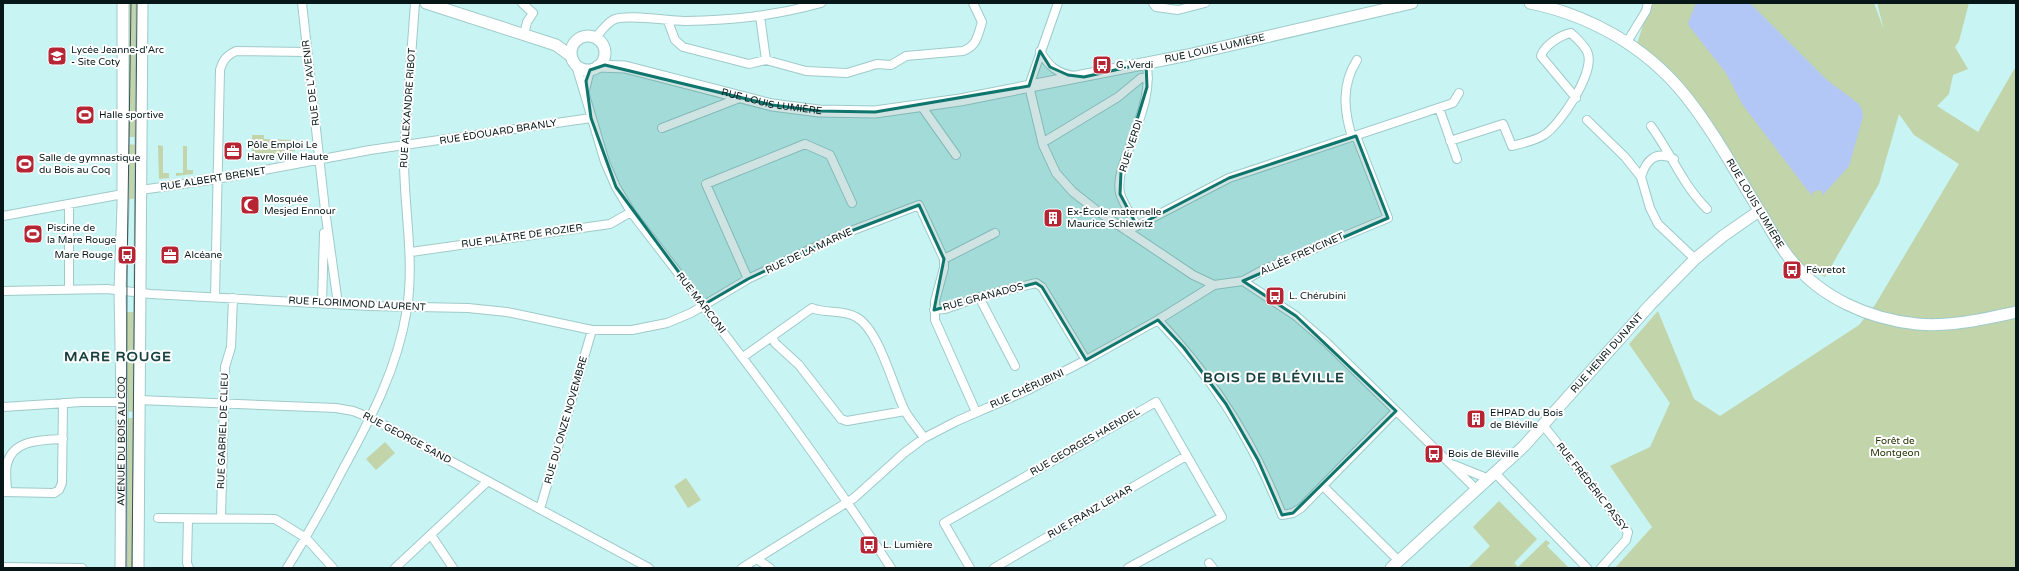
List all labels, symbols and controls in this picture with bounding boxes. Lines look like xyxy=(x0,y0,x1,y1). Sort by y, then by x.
street label: RUE LOUIS LUMIÈRE xyxy=(1164,31,1266,65)
street label: RUE DE L'AVENIR xyxy=(300,39,322,127)
place label: Lycée Jeanne-d'Arc - Site Coty xyxy=(71,44,164,68)
school or university icon: Lycée Jeanne-d'Arc - Site Coty xyxy=(46,45,68,67)
street label: RUE ALEXANDRE RIBOT xyxy=(398,48,418,168)
bus stop icon: G. Verdi xyxy=(1091,54,1113,76)
place label: G. Verdi xyxy=(1116,59,1153,71)
street label: RUE LOUIS LUMIÈRE xyxy=(720,86,823,117)
sports icon: Halle sportive xyxy=(74,104,96,126)
place label: Halle sportive xyxy=(99,109,164,121)
street label: RUE ÉDOUARD BRANLY xyxy=(439,117,558,147)
street label: RUE VERDI xyxy=(1117,118,1145,174)
place label: Pôle Emploi Le Havre Ville Haute xyxy=(247,139,329,163)
office icon: Pôle Emploi Le Havre Ville Haute xyxy=(222,140,244,162)
place label: Salle de gymnastique du Bois au Coq xyxy=(39,152,141,176)
sports icon: Salle de gymnastique du Bois au Coq xyxy=(14,153,36,175)
street label: RUE LOUIS LUMIÈRE xyxy=(1724,157,1787,251)
street label: RUE ALBERT BRENET xyxy=(159,165,267,193)
place label: Mosquée Mesjed Ennour xyxy=(264,193,336,217)
mosque icon: Mosquée Mesjed Ennour xyxy=(239,194,261,216)
place label: Ex-École maternelle Maurice Schlewitz xyxy=(1067,206,1162,230)
building icon: Ex-École maternelle Maurice Schlewitz xyxy=(1042,207,1064,229)
place label: Piscine de la Mare Rouge xyxy=(47,222,117,246)
street label: RUE PILÂTRE DE ROZIER xyxy=(461,222,583,250)
sports icon: Piscine de la Mare Rouge xyxy=(22,223,44,245)
street label: RUE DE LA MARNE xyxy=(764,226,854,276)
street label: ALLÉE FREYCINET xyxy=(1258,230,1346,278)
bus stop icon: Mare Rouge xyxy=(116,244,138,266)
office icon: Alcéane xyxy=(159,244,181,266)
place label: Mare Rouge xyxy=(55,249,113,261)
place label: Alcéane xyxy=(184,249,223,261)
bus stop icon: Févretot xyxy=(1781,259,1803,281)
place label: Févretot xyxy=(1806,264,1846,276)
street label: RUE MARCONI xyxy=(674,270,728,336)
street label: RUE GRANADOS xyxy=(941,280,1025,314)
bus stop icon: L. Chérubini xyxy=(1264,285,1286,307)
place label: L. Chérubini xyxy=(1289,290,1346,302)
street label: RUE FLORIMOND LAURENT xyxy=(288,294,426,314)
street label: RUE HENRI DUNANT xyxy=(1568,311,1646,396)
district label: MARE ROUGE xyxy=(64,348,172,365)
street label: RUE DU ONZE NOVEMBRE xyxy=(542,355,590,485)
street label: RUE CHÉRUBINI xyxy=(988,367,1066,411)
district label: BOIS DE BLÉVILLE xyxy=(1203,369,1345,386)
street label: RUE GABRIEL DE CLIEU xyxy=(215,373,231,489)
street label: AVENUE DU BOIS AU COQ xyxy=(115,376,128,506)
street label: RUE GEORGES HAENDEL xyxy=(1028,406,1142,478)
place label: EHPAD du Bois de Bléville xyxy=(1490,407,1563,431)
building icon: EHPAD du Bois de Bléville xyxy=(1465,408,1487,430)
street label: RUE GEORGE SAND xyxy=(361,410,453,466)
park label: Forêt de Montgeon xyxy=(1870,435,1920,459)
street label: RUE FRÉDÉRIC PASSY xyxy=(1554,440,1631,534)
bus stop icon: Bois de Bléville xyxy=(1423,443,1445,465)
place label: Bois de Bléville xyxy=(1448,448,1519,460)
street label: RUE FRANZ LEHAR xyxy=(1046,483,1134,541)
bus stop icon: L. Lumière xyxy=(858,534,880,556)
place label: L. Lumière xyxy=(883,539,933,551)

